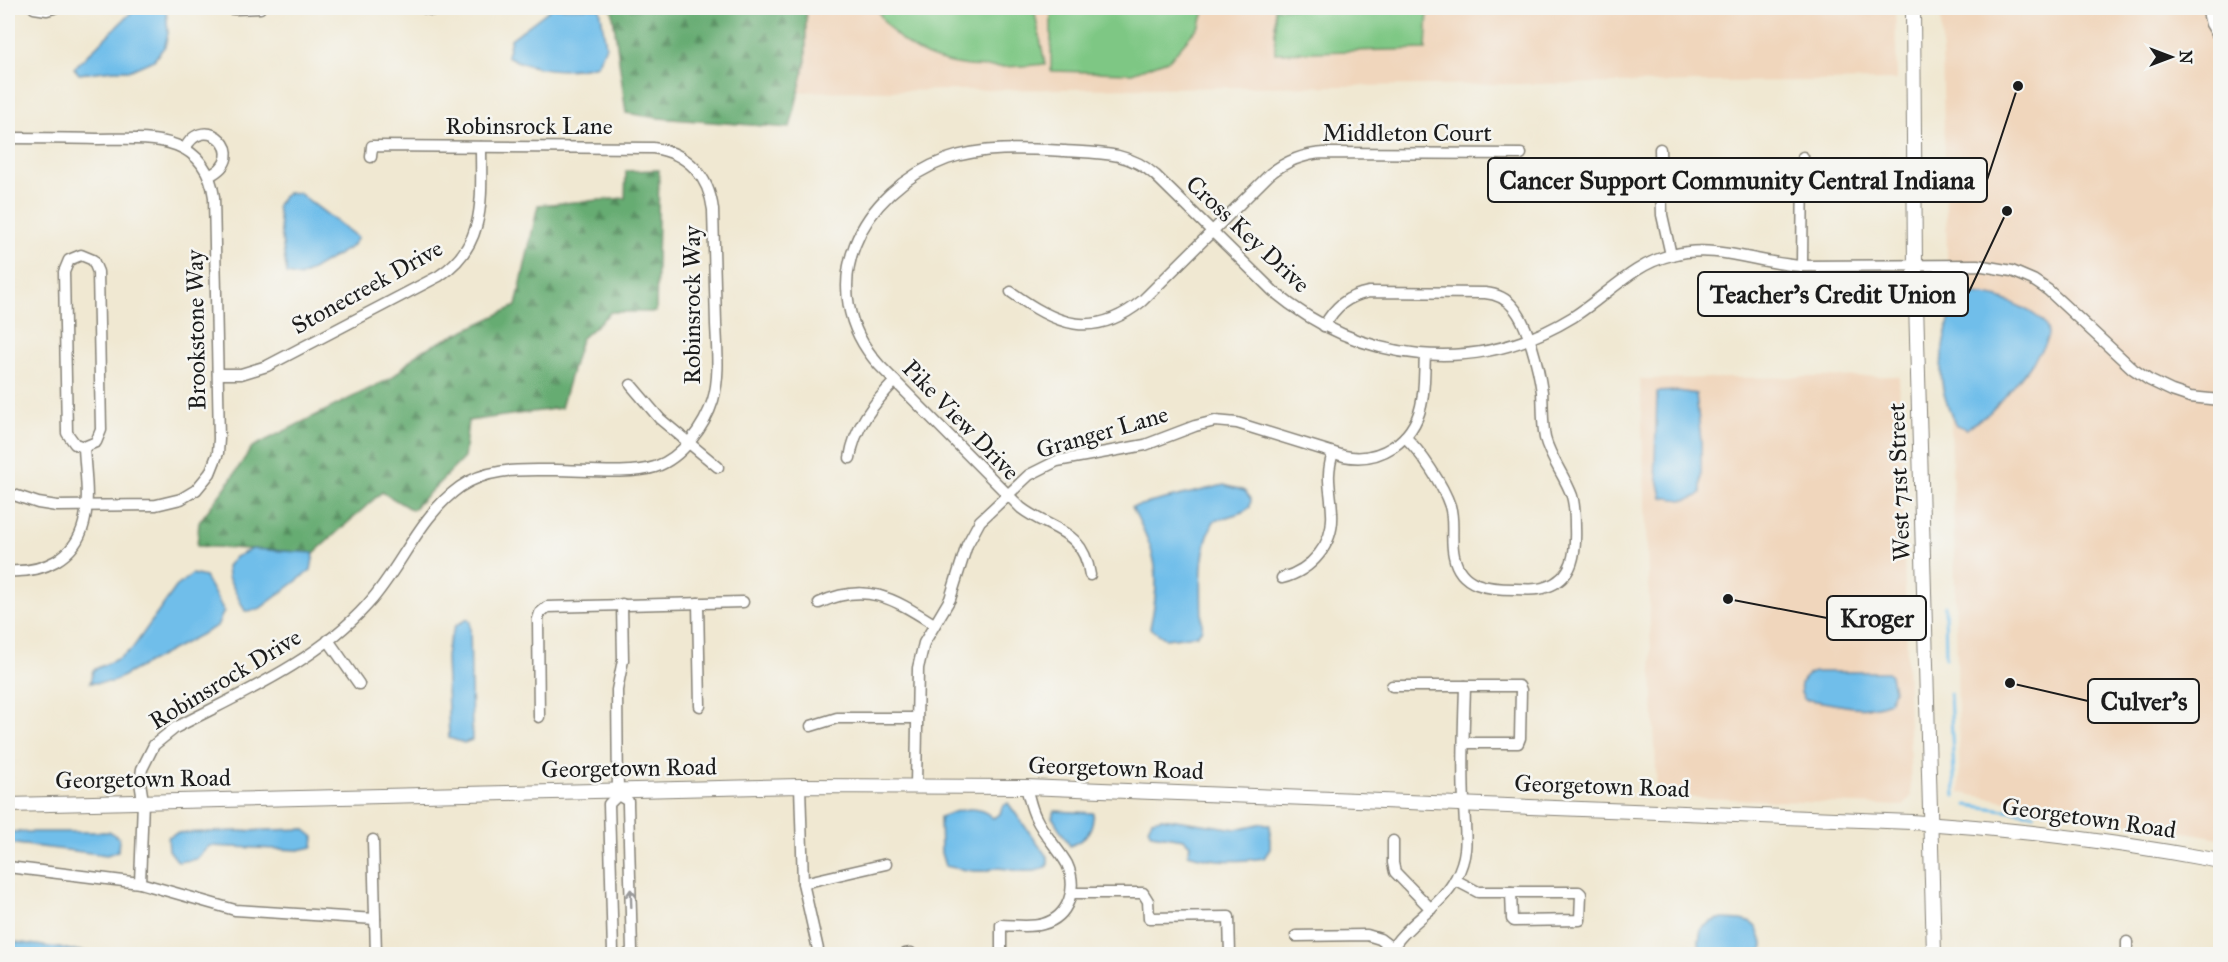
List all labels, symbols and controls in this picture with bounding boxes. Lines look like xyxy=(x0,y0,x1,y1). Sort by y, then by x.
north arrow xyxy=(2141,27,2201,87)
text: N xyxy=(2176,50,2195,64)
street label: Robinsrock Lane xyxy=(445,111,613,141)
street label: Middleton Court xyxy=(1322,118,1492,148)
callout: Cancer Support Community Central Indiana xyxy=(1488,158,1987,202)
text: Cancer Support Community Central Indiana xyxy=(1499,164,1976,196)
street label: Cross Key Drive xyxy=(1180,169,1316,299)
street label: Robinsrock Way xyxy=(677,225,707,385)
street label: Stonecreek Drive xyxy=(286,233,448,341)
street label: Brookstone Way xyxy=(180,249,212,411)
callout: Teacher's Credit Union xyxy=(1698,272,1968,316)
text: Teacher's Credit Union xyxy=(1709,278,1956,310)
street label: Pike View Drive xyxy=(896,353,1026,487)
street label: Granger Lane xyxy=(1033,399,1171,465)
street label: West 71st Street xyxy=(1881,402,1917,562)
callout: Kroger xyxy=(1827,596,1926,640)
text: Kroger xyxy=(1840,602,1915,635)
street label: Robinsrock Drive xyxy=(144,622,306,736)
callout: Culver's xyxy=(2088,679,2199,723)
text: Culver's xyxy=(2100,685,2188,717)
street label: Georgetown Road xyxy=(1028,750,1204,786)
street label: Georgetown Road xyxy=(541,751,717,785)
street label: Georgetown Road xyxy=(55,762,231,796)
street label: Georgetown Road xyxy=(1514,768,1690,804)
street label: Georgetown Road xyxy=(2000,791,2178,845)
one-way arrow xyxy=(625,889,637,909)

